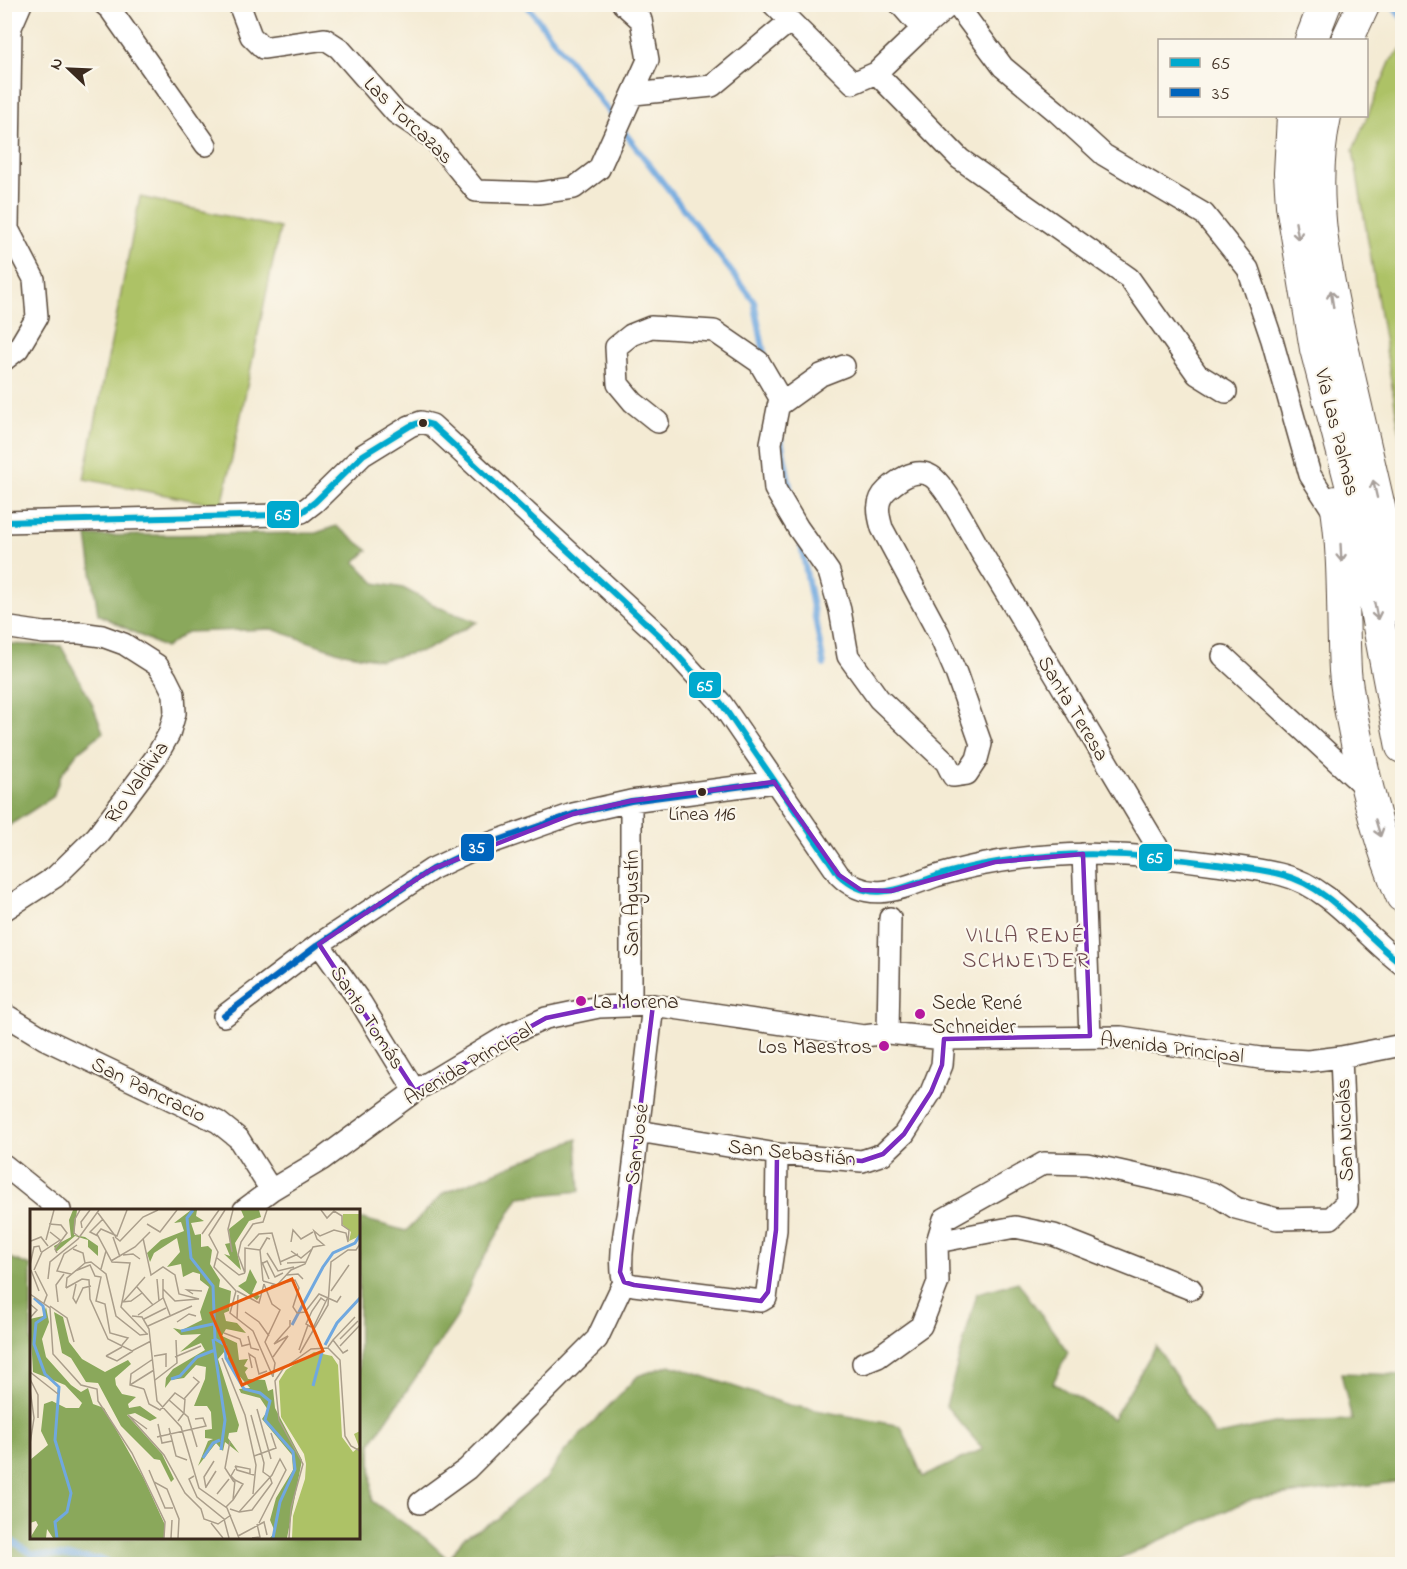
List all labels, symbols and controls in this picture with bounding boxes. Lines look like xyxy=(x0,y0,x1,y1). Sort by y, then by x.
north arrow xyxy=(39,39,99,99)
legend xyxy=(1158,39,1368,117)
text: 65 xyxy=(1212,52,1230,78)
text: N xyxy=(44,54,70,74)
street label: Las Torcazas xyxy=(356,71,459,172)
text: 35 xyxy=(1212,82,1230,108)
one-way arrow xyxy=(1291,220,1302,240)
one-way arrow xyxy=(1327,289,1338,309)
street label: Vía Las Palmas xyxy=(1305,365,1366,499)
unlabelled marker xyxy=(417,417,429,429)
one-way arrow xyxy=(1368,480,1380,499)
line badge: 65 xyxy=(266,500,300,529)
text: 65 xyxy=(274,504,292,528)
one-way arrow xyxy=(1336,542,1347,562)
one-way arrow xyxy=(1371,600,1382,620)
street label: Santa Teresa xyxy=(1029,651,1116,767)
line badge: 65 xyxy=(688,671,722,699)
text: 65 xyxy=(696,675,714,699)
street label: Río Valdivia xyxy=(98,736,177,831)
marker: Línea 116 xyxy=(696,786,708,798)
place label: Línea 116 xyxy=(668,801,736,830)
one-way arrow xyxy=(1373,818,1384,837)
line badge: 35 xyxy=(460,833,495,862)
text: 35 xyxy=(468,837,486,861)
line badge: 65 xyxy=(1138,843,1173,872)
text: 65 xyxy=(1146,847,1164,871)
street label: San Agustín xyxy=(618,850,650,956)
district label: VILLA RENÉ SCHNEIDER xyxy=(962,921,1090,978)
street label: Santo Tomás xyxy=(322,960,411,1076)
place label: La Morena xyxy=(593,988,679,1018)
place label: Sede René Schneider xyxy=(932,989,1023,1043)
marker: La Morena xyxy=(574,994,588,1008)
marker: Sede René Schneider xyxy=(913,1007,927,1021)
street label: Avenida Principal xyxy=(399,1016,539,1114)
street label: Avenida Principal xyxy=(1098,1025,1245,1073)
place label: Los Maestros xyxy=(758,1033,872,1063)
marker: Los Maestros xyxy=(877,1039,891,1053)
street label: San Pancracio xyxy=(86,1050,211,1132)
street label: San Nicolás xyxy=(1329,1078,1363,1182)
street label: San José xyxy=(618,1101,658,1187)
street label: San Sebastián xyxy=(726,1132,857,1176)
inset map xyxy=(30,1209,360,1539)

